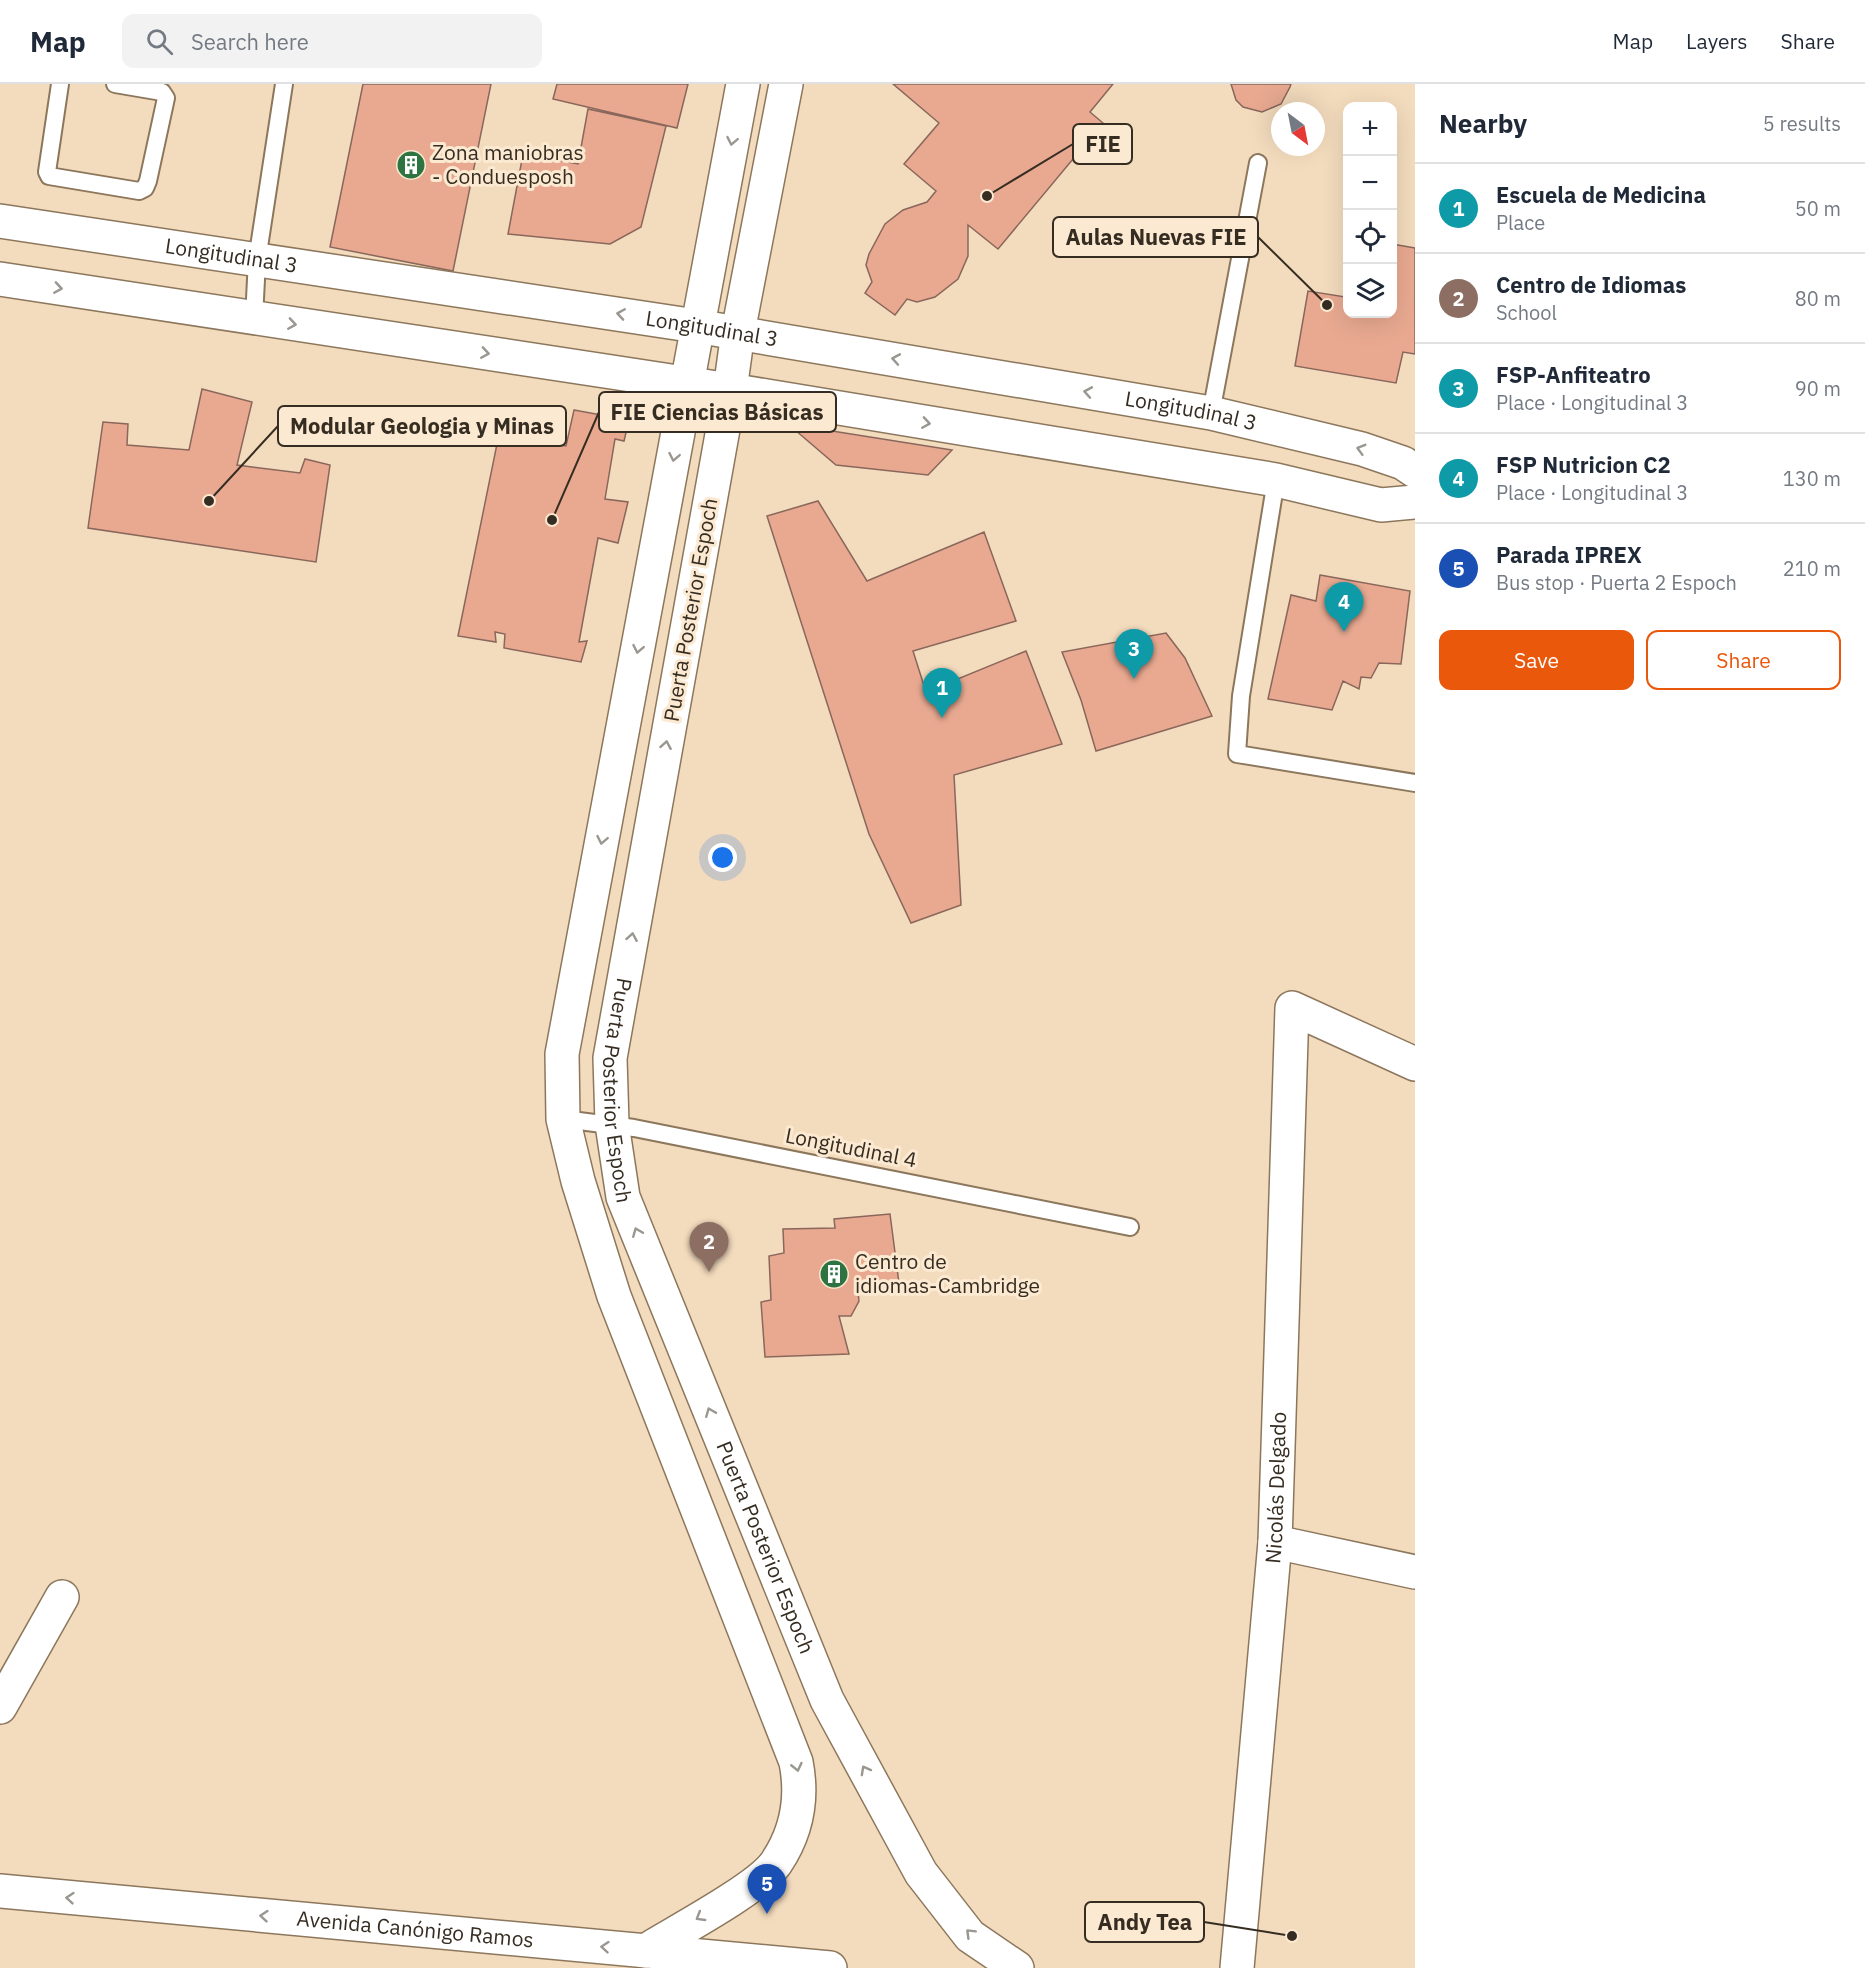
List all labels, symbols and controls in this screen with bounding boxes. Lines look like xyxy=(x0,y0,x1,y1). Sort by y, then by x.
search box xyxy=(122,14,542,68)
text: Map xyxy=(30,23,86,60)
icon: search xyxy=(143,25,176,58)
text: Search here xyxy=(191,27,309,56)
text: Map xyxy=(1613,27,1653,55)
text: Layers xyxy=(1686,27,1748,55)
text: Share xyxy=(1781,27,1835,55)
north arrow xyxy=(1271,102,1325,156)
map controls xyxy=(1343,102,1397,318)
button: + xyxy=(1343,102,1397,156)
text: Nearby xyxy=(1439,106,1527,140)
text: 5 results xyxy=(1763,110,1841,137)
callout: FIE xyxy=(1073,124,1132,164)
text: FIE xyxy=(1085,129,1121,158)
one-way arrow xyxy=(726,136,739,146)
place label: Zona maniobras - Conduesposh xyxy=(432,138,584,190)
building icon: Zona maniobras - Conduesposh xyxy=(395,149,427,181)
button: − xyxy=(1343,156,1397,210)
text: Escuela de Medicina xyxy=(1496,180,1706,209)
text: 1 xyxy=(1453,195,1465,222)
text: 50 m xyxy=(1795,195,1841,222)
text: Place xyxy=(1496,209,1545,236)
button: locate xyxy=(1343,210,1397,264)
callout: Aulas Nuevas FIE xyxy=(1053,217,1258,257)
text: Aulas Nuevas FIE xyxy=(1066,222,1247,251)
street label: Longitudinal 3 xyxy=(163,231,300,279)
button: layers xyxy=(1343,264,1397,318)
text: Centro de Idiomas xyxy=(1496,270,1686,299)
one-way arrow xyxy=(53,281,62,293)
text: 2 xyxy=(1453,285,1465,312)
text: 80 m xyxy=(1795,285,1841,312)
text: School xyxy=(1496,299,1557,326)
street label: Longitudinal 3 xyxy=(644,304,780,353)
one-way arrow xyxy=(616,309,625,321)
one-way arrow xyxy=(287,318,297,330)
one-way arrow xyxy=(480,347,489,359)
one-way arrow xyxy=(891,353,901,366)
text: FSP-Anfiteatro xyxy=(1496,360,1651,389)
text: 3 xyxy=(1453,375,1465,402)
text: 90 m xyxy=(1795,375,1841,402)
street label: Longitudinal 3 xyxy=(1123,384,1260,436)
one-way arrow xyxy=(1084,386,1093,398)
text: Place · Longitudinal 3 xyxy=(1496,389,1688,416)
callout: FIE Ciencias Básicas xyxy=(599,392,836,432)
text: FIE Ciencias Básicas xyxy=(610,397,824,426)
callout: Modular Geologia y Minas xyxy=(278,406,566,446)
text: Modular Geologia y Minas xyxy=(290,411,554,440)
one-way arrow xyxy=(922,416,931,428)
one-way arrow xyxy=(1356,444,1367,456)
text: FSP Nutricion C2 xyxy=(1496,450,1671,479)
one-way arrow xyxy=(668,452,681,462)
text: 4 xyxy=(1453,465,1465,492)
text: 130 m xyxy=(1783,465,1841,492)
text: Place · Longitudinal 3 xyxy=(1496,479,1688,506)
street label: Puerta Posterior Espoch xyxy=(657,496,723,724)
text: Parada IPREX xyxy=(1496,540,1642,569)
text: 5 xyxy=(1453,555,1465,582)
text: 210 m xyxy=(1783,555,1841,582)
text: Bus stop · Puerta 2 Espoch xyxy=(1496,569,1737,596)
pin: 4 xyxy=(1324,582,1364,632)
pin: 3 xyxy=(1114,630,1154,679)
button: Save xyxy=(1439,630,1634,690)
button: Share xyxy=(1646,630,1841,690)
one-way arrow xyxy=(632,643,645,653)
pin: 1 xyxy=(922,668,962,718)
one-way arrow xyxy=(659,741,672,751)
one-way arrow xyxy=(596,835,609,845)
your location xyxy=(708,843,737,872)
one-way arrow xyxy=(625,933,637,942)
street label: Puerta Posterior Espoch xyxy=(597,976,639,1205)
street label: Longitudinal 4 xyxy=(783,1121,919,1173)
pin: 2 xyxy=(690,1222,728,1272)
one-way arrow xyxy=(632,1227,644,1238)
place label: Centro de idiomas-Cambridge xyxy=(855,1247,1040,1299)
building icon: Centro de idiomas-Cambridge xyxy=(818,1258,850,1290)
one-way arrow xyxy=(705,1408,717,1419)
street label: Nicolás Delgado xyxy=(1258,1411,1292,1565)
street label: Puerta Posterior Espoch xyxy=(710,1437,822,1658)
one-way arrow xyxy=(789,1762,802,1772)
one-way arrow xyxy=(861,1766,872,1776)
pin: 5 xyxy=(748,1864,786,1914)
one-way arrow xyxy=(65,1892,75,1905)
callout: Andy Tea xyxy=(1085,1902,1204,1942)
street label: Avenida Canónigo Ramos xyxy=(296,1904,535,1953)
text: Andy Tea xyxy=(1098,1907,1192,1936)
one-way arrow xyxy=(260,1910,269,1923)
one-way arrow xyxy=(696,1910,706,1922)
one-way arrow xyxy=(966,1930,977,1940)
one-way arrow xyxy=(600,1941,609,1954)

